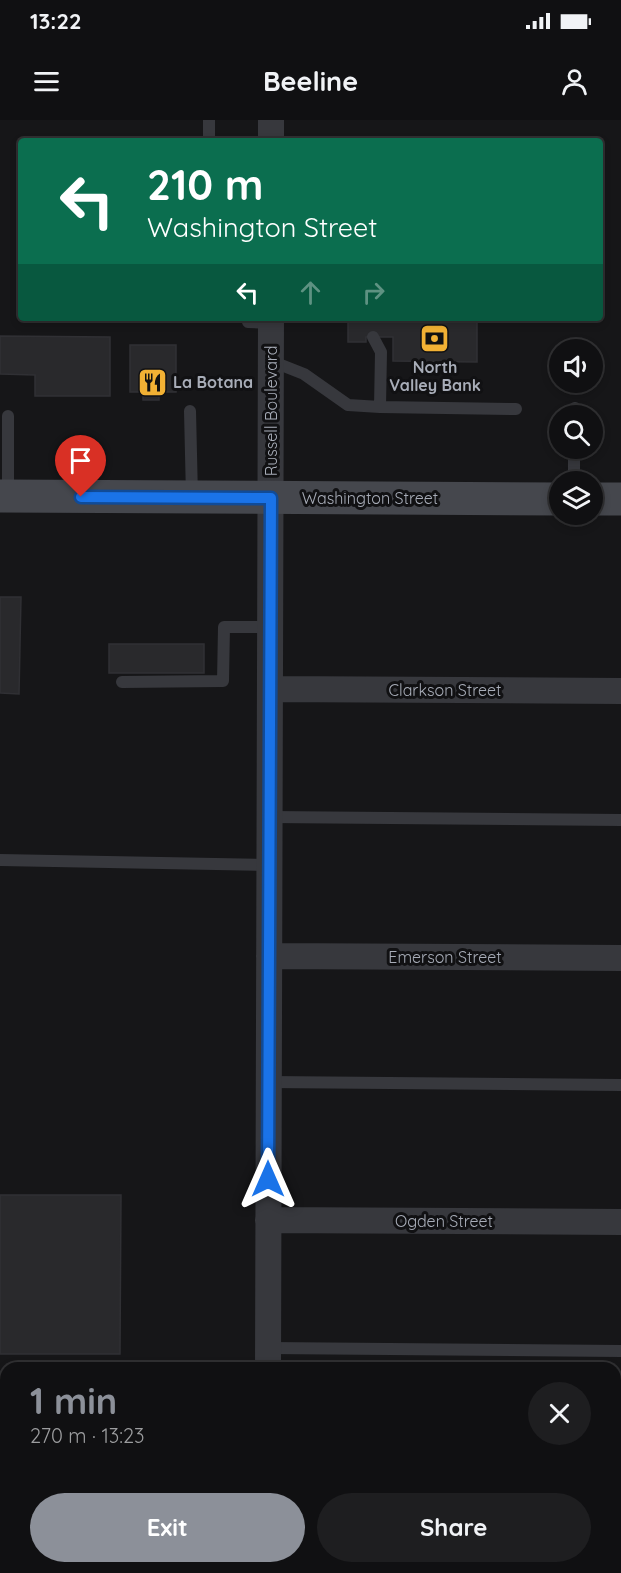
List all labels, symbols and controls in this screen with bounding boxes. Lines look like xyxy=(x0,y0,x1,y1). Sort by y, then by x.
text: 13:22 xyxy=(30,7,81,35)
text: Beeline xyxy=(263,64,358,98)
icon: menu xyxy=(30,65,63,98)
icon: person xyxy=(558,65,591,98)
text: 210 m xyxy=(147,158,264,211)
icon: left xyxy=(48,162,126,240)
text: Washington Street xyxy=(147,210,378,244)
icon: left xyxy=(231,276,264,309)
icon: ahead xyxy=(294,276,327,309)
icon: right xyxy=(357,276,390,309)
bank icon: North Valley Bank xyxy=(419,323,451,355)
map controls xyxy=(549,339,603,525)
button: sound xyxy=(549,339,603,393)
street label: Russell Boulevard xyxy=(261,346,281,476)
place label: North Valley Bank xyxy=(389,357,481,395)
restaurant icon: La Botana xyxy=(136,366,168,398)
place label: La Botana xyxy=(173,372,253,392)
button: search xyxy=(549,405,603,459)
pin xyxy=(55,435,106,497)
icon: arrive xyxy=(64,444,97,477)
button: layers xyxy=(549,471,603,525)
street label: Washington Street xyxy=(302,488,438,508)
street label: Clarkson Street xyxy=(389,680,501,700)
street label: Emerson Street xyxy=(388,947,502,967)
position arrow xyxy=(236,1147,300,1211)
street label: Ogden Street xyxy=(395,1211,493,1231)
text: 1 min xyxy=(30,1378,117,1423)
button: close xyxy=(528,1382,591,1445)
text: 270 m · 13:23 xyxy=(30,1423,145,1448)
button: Exit xyxy=(30,1493,305,1562)
button: Share xyxy=(317,1493,591,1562)

